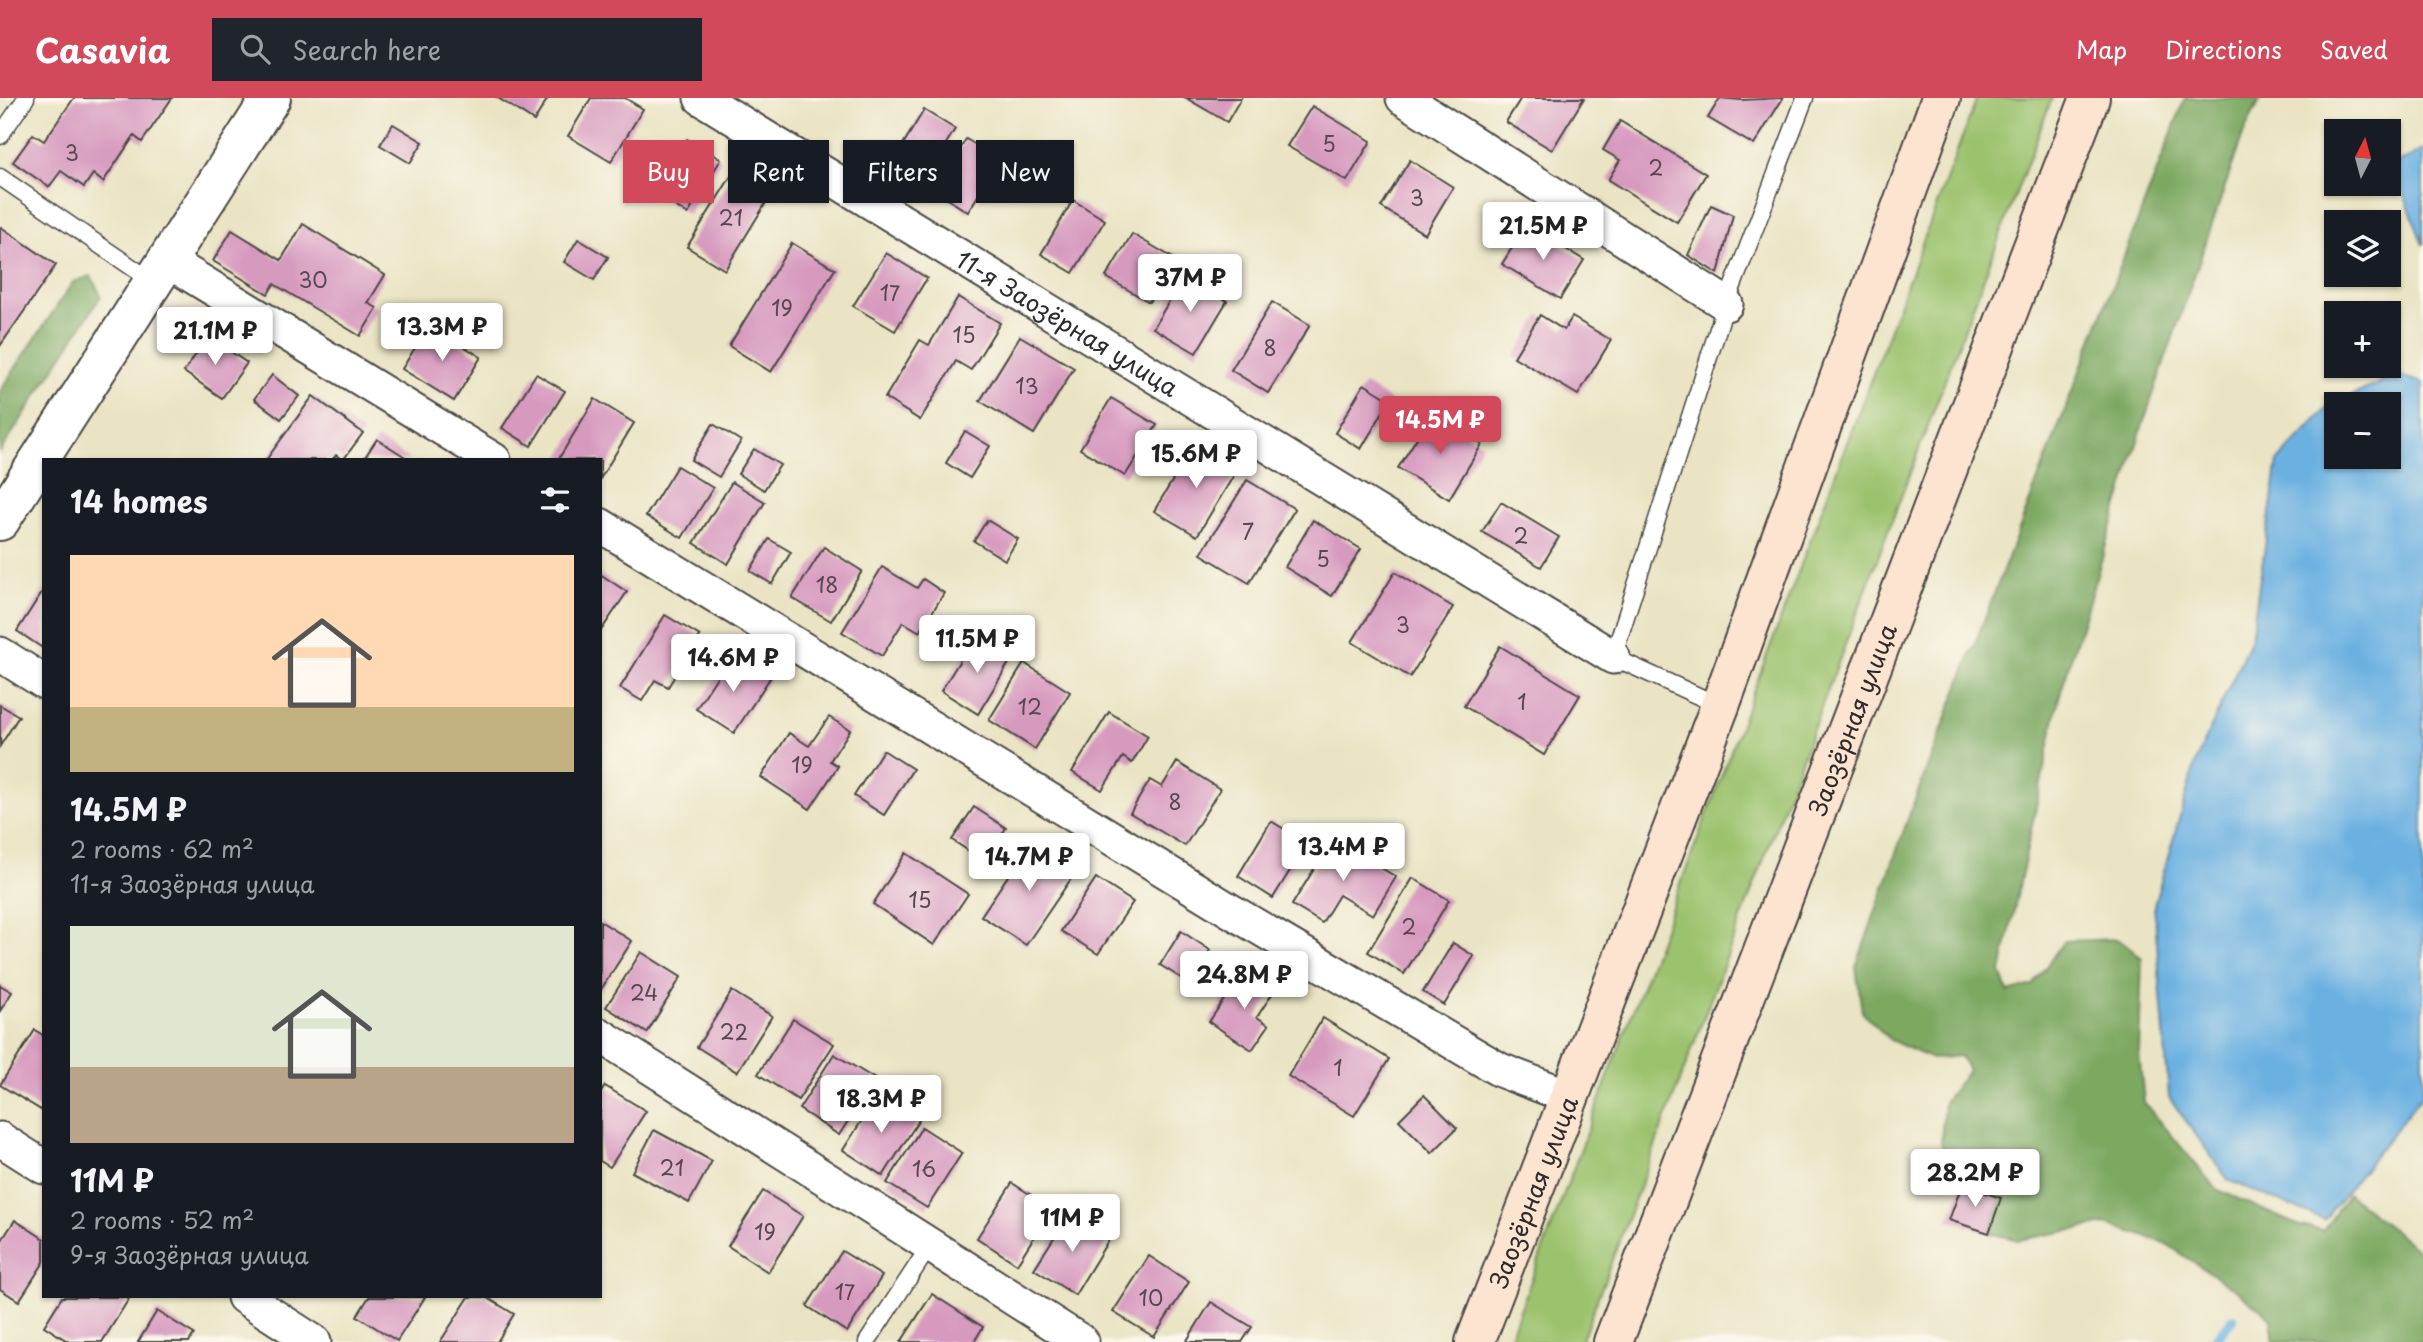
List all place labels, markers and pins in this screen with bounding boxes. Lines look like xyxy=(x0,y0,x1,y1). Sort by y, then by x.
pin: 21.5M ₽ xyxy=(1478,202,1608,262)
pin: 37M ₽ xyxy=(1141,254,1239,314)
pin: 13.3M ₽ xyxy=(377,303,507,363)
pin: 21.1M ₽ xyxy=(150,308,280,367)
pin: 14.5M ₽ xyxy=(1375,396,1505,456)
pin: 15.6M ₽ xyxy=(1131,430,1261,490)
pin: 11.5M ₽ xyxy=(912,616,1042,675)
pin: 14.6M ₽ xyxy=(668,634,798,694)
pin: 13.4M ₽ xyxy=(1278,824,1408,883)
pin: 14.7M ₽ xyxy=(964,834,1094,893)
pin: 24.8M ₽ xyxy=(1179,951,1309,1011)
pin: 18.3M ₽ xyxy=(816,1076,946,1135)
pin: 28.2M ₽ xyxy=(1910,1150,2040,1209)
pin: 11M ₽ xyxy=(1023,1194,1121,1254)

